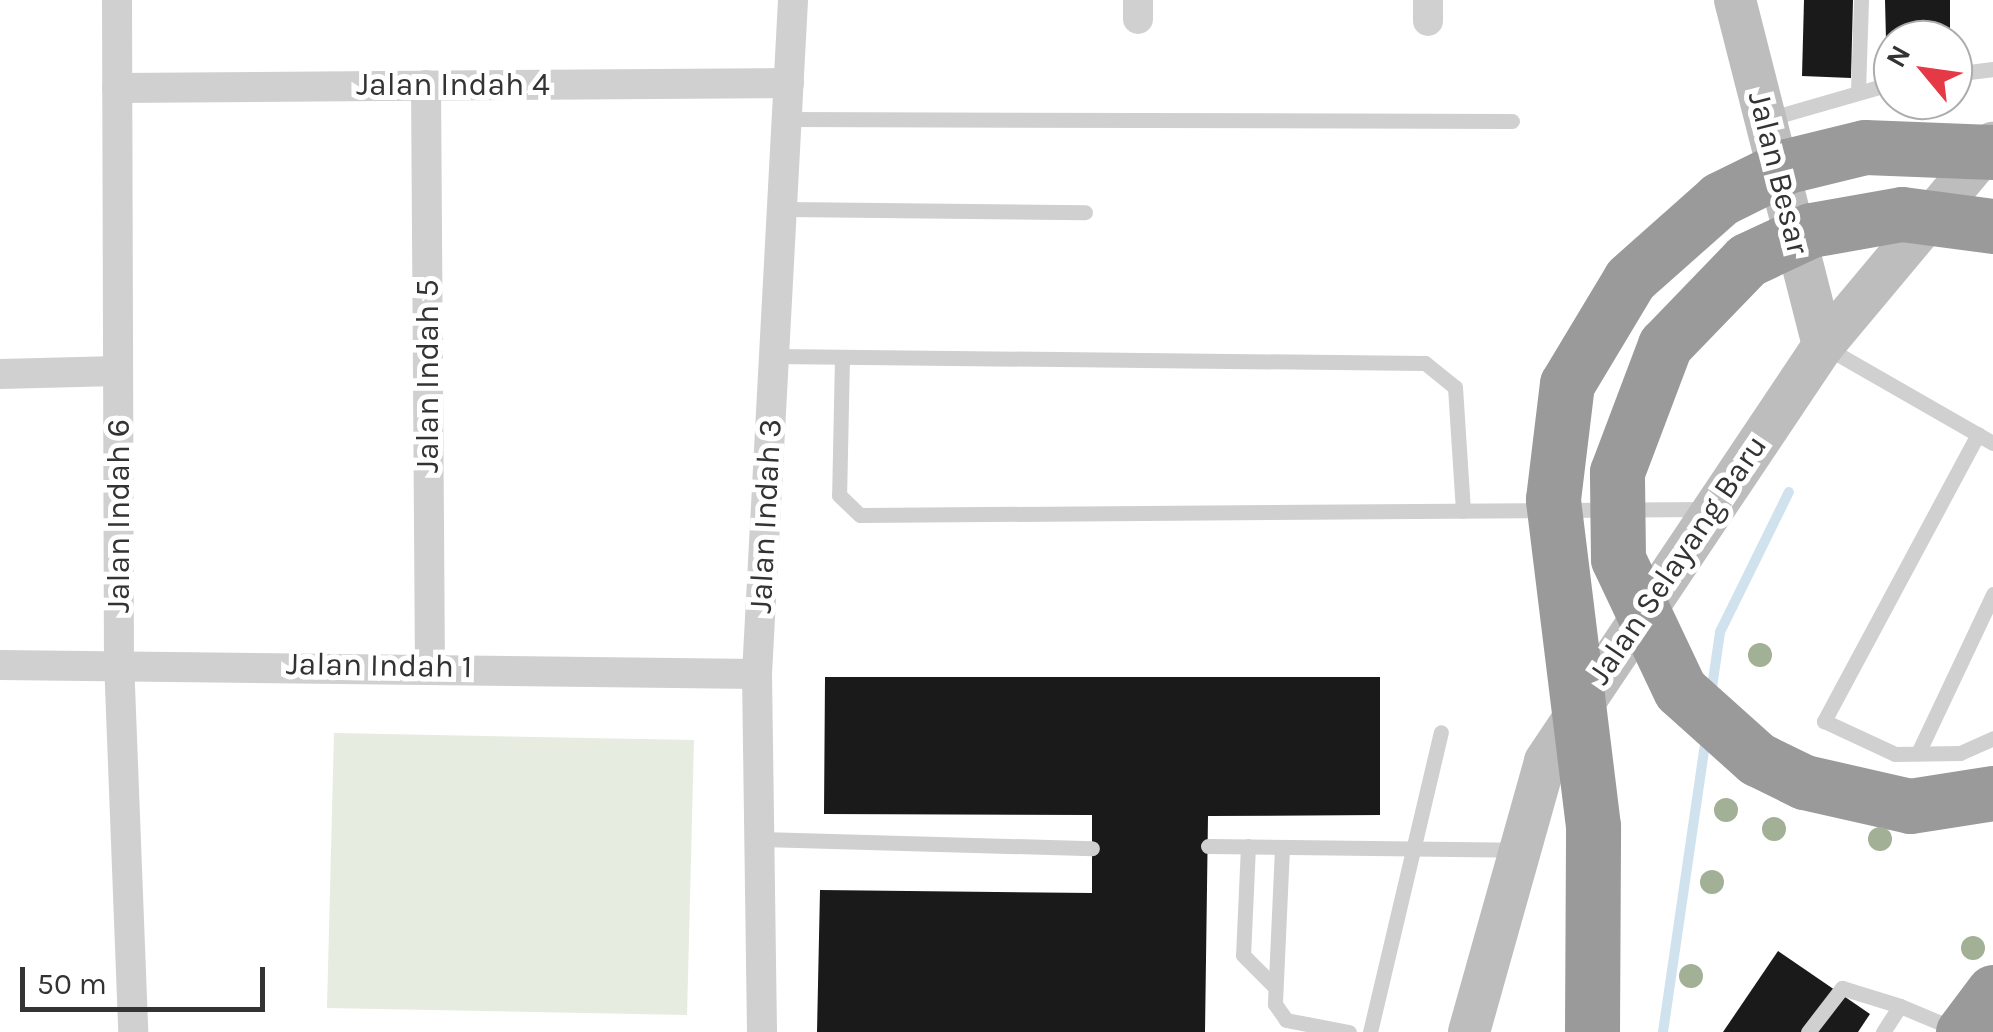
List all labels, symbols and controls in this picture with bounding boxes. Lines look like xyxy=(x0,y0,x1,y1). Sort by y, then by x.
north arrow xyxy=(1873,20,1973,120)
text: N xyxy=(1879,39,1917,73)
street label: Jalan Indah 4 xyxy=(356,66,550,104)
street label: Jalan Besar xyxy=(1739,88,1817,258)
street label: Jalan Indah 5 xyxy=(409,279,447,473)
street label: Jalan Indah 3 xyxy=(742,418,790,614)
street label: Jalan Indah 6 xyxy=(100,419,138,613)
street label: Jalan Selayang Baru xyxy=(1580,428,1776,692)
street label: Jalan Indah 1 xyxy=(286,645,472,687)
scale bar xyxy=(25,947,270,1009)
text: 50 m xyxy=(37,966,107,1002)

